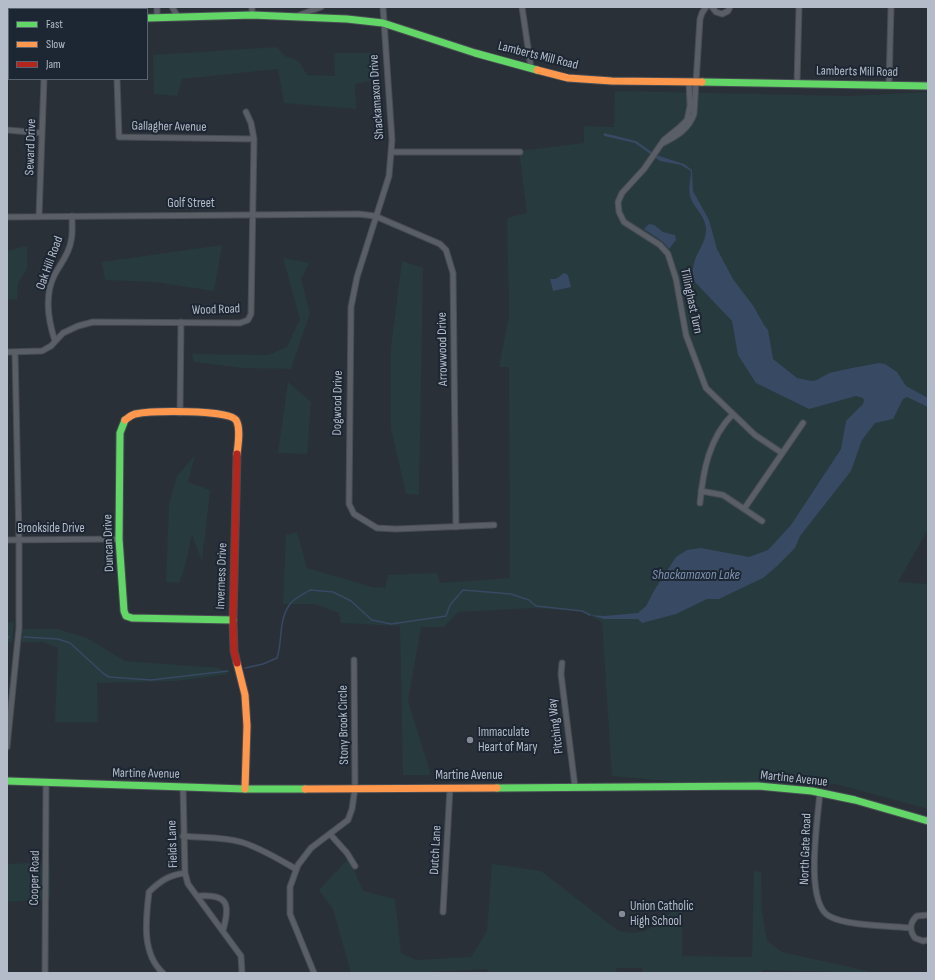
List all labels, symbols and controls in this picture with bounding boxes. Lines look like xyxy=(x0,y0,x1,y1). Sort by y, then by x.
legend xyxy=(8,8,148,80)
text: Fast xyxy=(46,17,63,32)
text: Slow xyxy=(46,37,65,52)
street label: Lamberts Mill Road xyxy=(496,39,580,73)
street label: Shackamaxon Drive xyxy=(366,54,388,140)
text: Jam xyxy=(46,57,61,72)
street label: Lamberts Mill Road xyxy=(816,63,898,81)
street label: Seward Drive xyxy=(22,118,40,176)
street label: Gallagher Avenue xyxy=(131,119,207,135)
street label: Golf Street xyxy=(167,196,215,212)
street label: Oak Hill Road xyxy=(33,234,67,292)
street label: Tillinghast Turn xyxy=(676,267,706,335)
street label: Wood Road xyxy=(192,301,240,319)
street label: Arrowwood Drive xyxy=(435,312,451,386)
street label: Dogwood Drive xyxy=(330,370,346,436)
street label: Duncan Drive xyxy=(100,514,118,572)
street label: Brookside Drive xyxy=(17,521,85,537)
street label: Inverness Drive xyxy=(213,542,231,610)
water label: Shackamaxon Lake xyxy=(652,567,740,583)
street label: Stony Brook Circle xyxy=(336,685,352,765)
street label: Pitching Way xyxy=(545,697,567,755)
place label: Immaculate Heart of Mary xyxy=(478,725,538,756)
marker: Immaculate Heart of Mary xyxy=(465,735,475,745)
street label: Martine Avenue xyxy=(112,766,180,782)
street label: Martine Avenue xyxy=(435,768,503,784)
street label: Martine Avenue xyxy=(760,768,828,790)
street label: North Gate Road xyxy=(797,813,815,885)
street label: Fields Lane xyxy=(164,820,182,868)
street label: Dutch Lane xyxy=(427,825,445,875)
street label: Cooper Road xyxy=(27,850,43,906)
place label: Union Catholic High School xyxy=(630,899,694,930)
marker: Union Catholic High School xyxy=(617,909,627,919)

